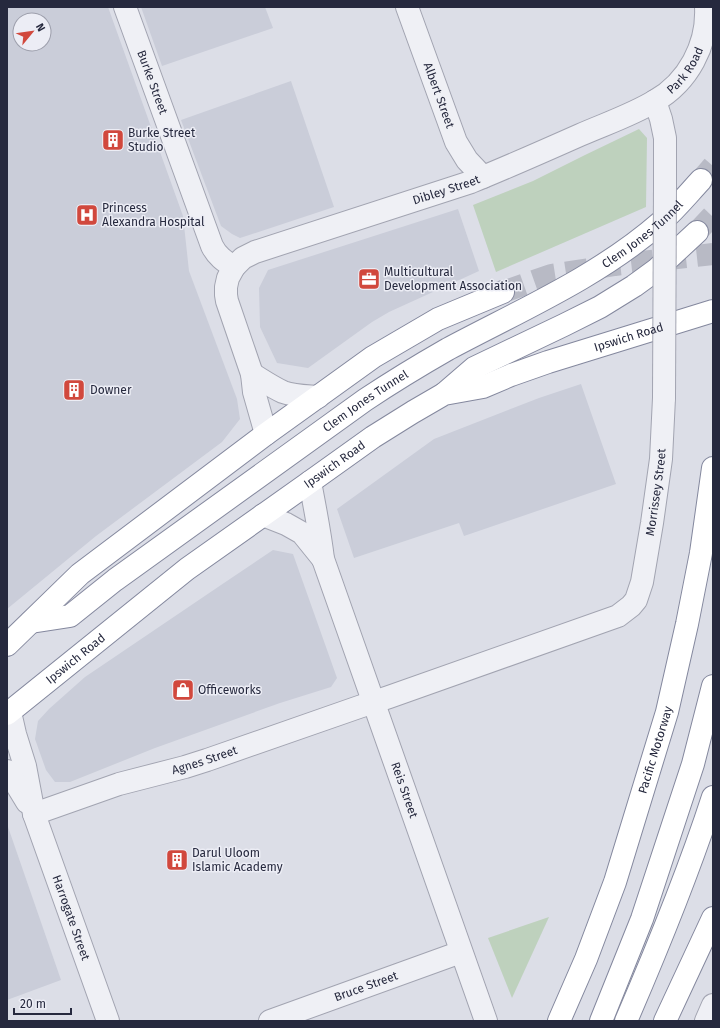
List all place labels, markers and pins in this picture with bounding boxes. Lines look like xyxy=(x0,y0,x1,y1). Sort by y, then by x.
place label: Burke Street Studio xyxy=(128,126,196,154)
building icon: Burke Street Studio xyxy=(100,127,126,153)
place label: Princess Alexandra Hospital xyxy=(102,201,205,229)
hospital icon: Princess Alexandra Hospital xyxy=(74,202,100,228)
place label: Multicultural Development Association xyxy=(384,265,522,293)
office icon: Multicultural Development Association xyxy=(356,266,382,292)
building icon: Downer xyxy=(61,377,87,403)
place label: Downer xyxy=(90,383,132,397)
shop icon: Officeworks xyxy=(170,677,196,703)
place label: Officeworks xyxy=(198,683,262,697)
place label: Darul Uloom Islamic Academy xyxy=(192,846,283,874)
building icon: Darul Uloom Islamic Academy xyxy=(164,847,190,873)

